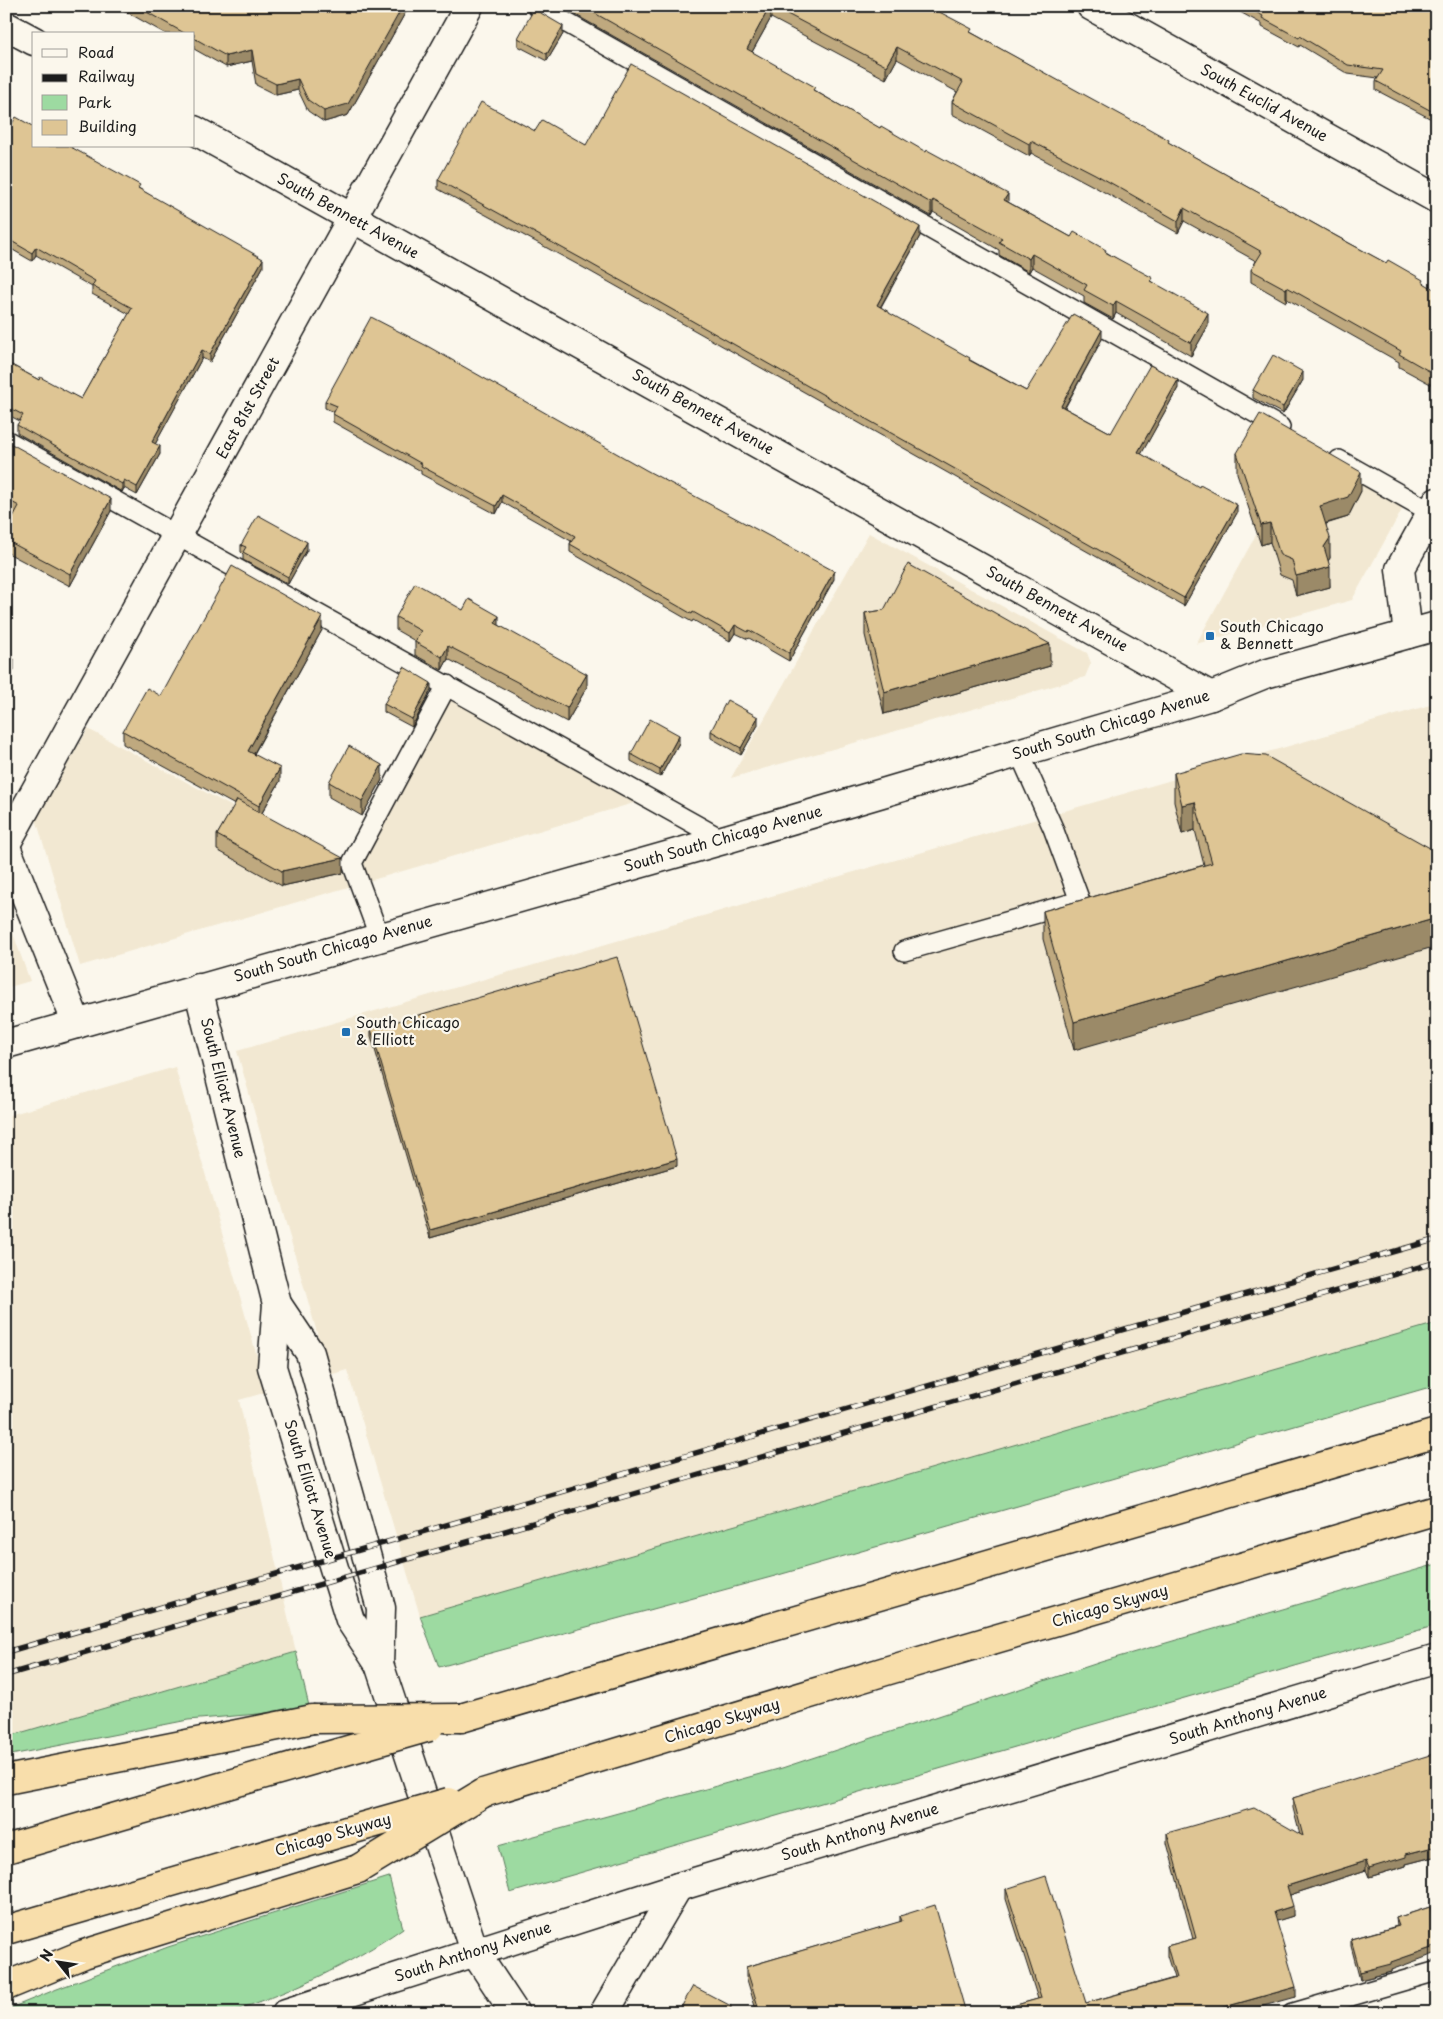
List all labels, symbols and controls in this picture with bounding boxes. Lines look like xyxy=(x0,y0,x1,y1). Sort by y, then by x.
legend xyxy=(32,32,195,148)
text: Road xyxy=(78,40,114,63)
street label: South Euclid Avenue xyxy=(1197,57,1333,146)
text: Railway xyxy=(78,64,135,87)
text: Park xyxy=(78,90,112,113)
text: Building xyxy=(78,114,137,137)
street label: South Bennett Avenue xyxy=(274,166,424,263)
street label: East 81st Street xyxy=(209,352,284,462)
street label: South Bennett Avenue xyxy=(629,362,779,459)
street label: South Bennett Avenue xyxy=(983,559,1133,656)
place label: South Chicago & Bennett xyxy=(1220,614,1324,654)
marker: South Chicago & Bennett xyxy=(1204,630,1216,642)
street label: South South Chicago Avenue xyxy=(1009,683,1212,765)
street label: South South Chicago Avenue xyxy=(621,798,824,877)
street label: South South Chicago Avenue xyxy=(231,908,434,987)
place label: South Chicago & Elliott xyxy=(356,1010,460,1050)
street label: South Elliott Avenue xyxy=(196,1015,253,1160)
marker: South Chicago & Elliott xyxy=(340,1026,352,1038)
street label: South Elliott Avenue xyxy=(279,1416,343,1561)
street label: Chicago Skyway xyxy=(1049,1577,1170,1632)
street label: South Anthony Avenue xyxy=(1166,1680,1329,1749)
street label: Chicago Skyway xyxy=(661,1691,782,1748)
street label: South Anthony Avenue xyxy=(778,1796,941,1865)
street label: Chicago Skyway xyxy=(272,1806,393,1861)
street label: South Anthony Avenue xyxy=(391,1914,554,1987)
north arrow xyxy=(32,1936,82,1986)
text: N xyxy=(34,1945,58,1965)

